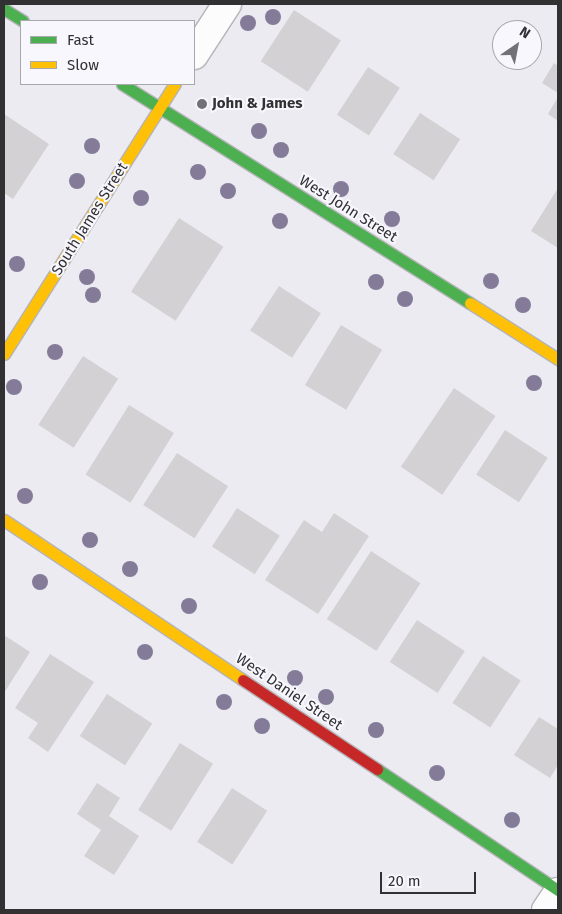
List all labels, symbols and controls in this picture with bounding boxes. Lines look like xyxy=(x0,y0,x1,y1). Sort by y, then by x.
legend xyxy=(20,20,195,85)
north arrow xyxy=(492,20,542,70)
text: N xyxy=(516,23,533,42)
text: Fast xyxy=(67,31,94,49)
text: Slow xyxy=(67,56,99,74)
place label: John & James xyxy=(212,95,303,113)
marker: John & James xyxy=(196,98,208,110)
street label: South James Street xyxy=(48,159,132,279)
street label: West John Street xyxy=(296,172,400,246)
street label: West Daniel Street xyxy=(232,650,346,734)
scale bar xyxy=(382,862,478,894)
text: 20 m xyxy=(388,872,421,890)

